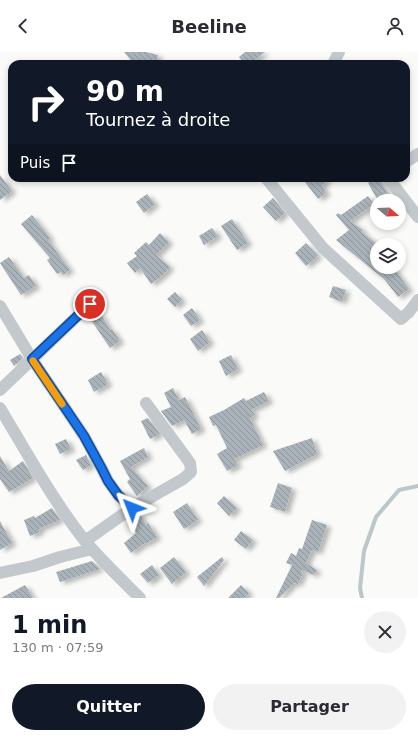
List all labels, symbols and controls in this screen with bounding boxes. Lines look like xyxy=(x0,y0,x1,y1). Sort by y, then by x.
icon: back xyxy=(12,15,34,37)
icon: person xyxy=(384,15,406,37)
text: Beeline xyxy=(171,16,247,37)
text: 90 m xyxy=(86,75,164,108)
icon: right xyxy=(20,76,72,128)
text: Tournez à droite xyxy=(86,109,230,130)
icon: arrive xyxy=(58,152,80,174)
text: Puis xyxy=(20,154,50,172)
north arrow xyxy=(370,194,406,230)
map controls xyxy=(370,194,406,274)
button: layers xyxy=(370,238,406,274)
pin xyxy=(73,287,107,321)
icon: arrive xyxy=(79,293,101,315)
position arrow xyxy=(111,487,153,529)
text: 1 min xyxy=(12,611,87,639)
button: close xyxy=(364,611,406,653)
text: 130 m · 07:59 xyxy=(12,640,103,655)
button: Quitter xyxy=(12,684,205,730)
button: Partager xyxy=(213,684,406,730)

